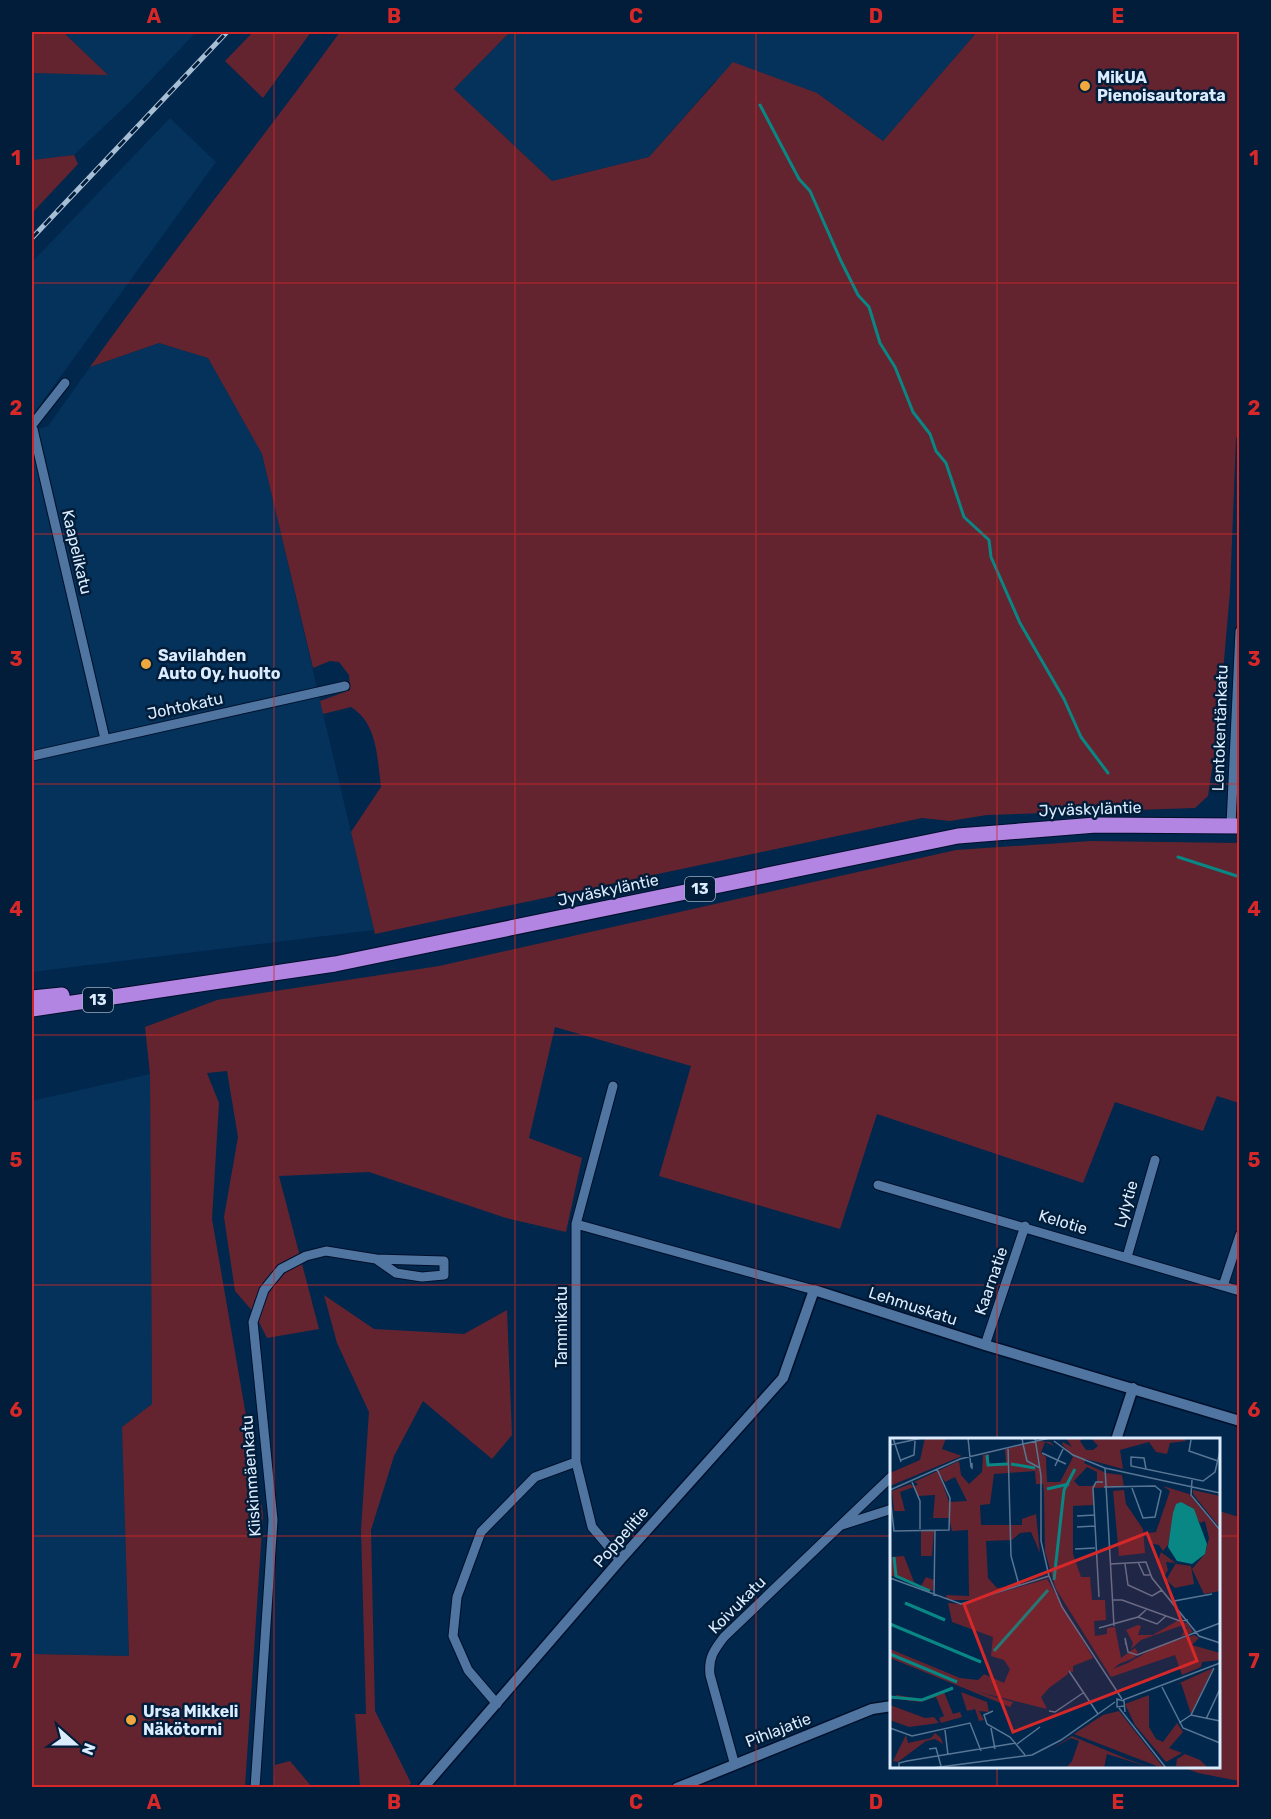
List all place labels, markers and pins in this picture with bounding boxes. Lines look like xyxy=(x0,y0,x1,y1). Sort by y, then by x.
place label: MikUA Pienoisautorata xyxy=(1097,68,1226,105)
marker: MikUA Pienoisautorata xyxy=(1078,79,1092,93)
place label: Savilahden Auto Oy, huolto xyxy=(158,646,281,683)
marker: Savilahden Auto Oy, huolto xyxy=(139,657,153,671)
place label: Ursa Mikkeli Näkötorni xyxy=(143,1702,238,1739)
marker: Ursa Mikkeli Näkötorni xyxy=(124,1713,138,1727)

